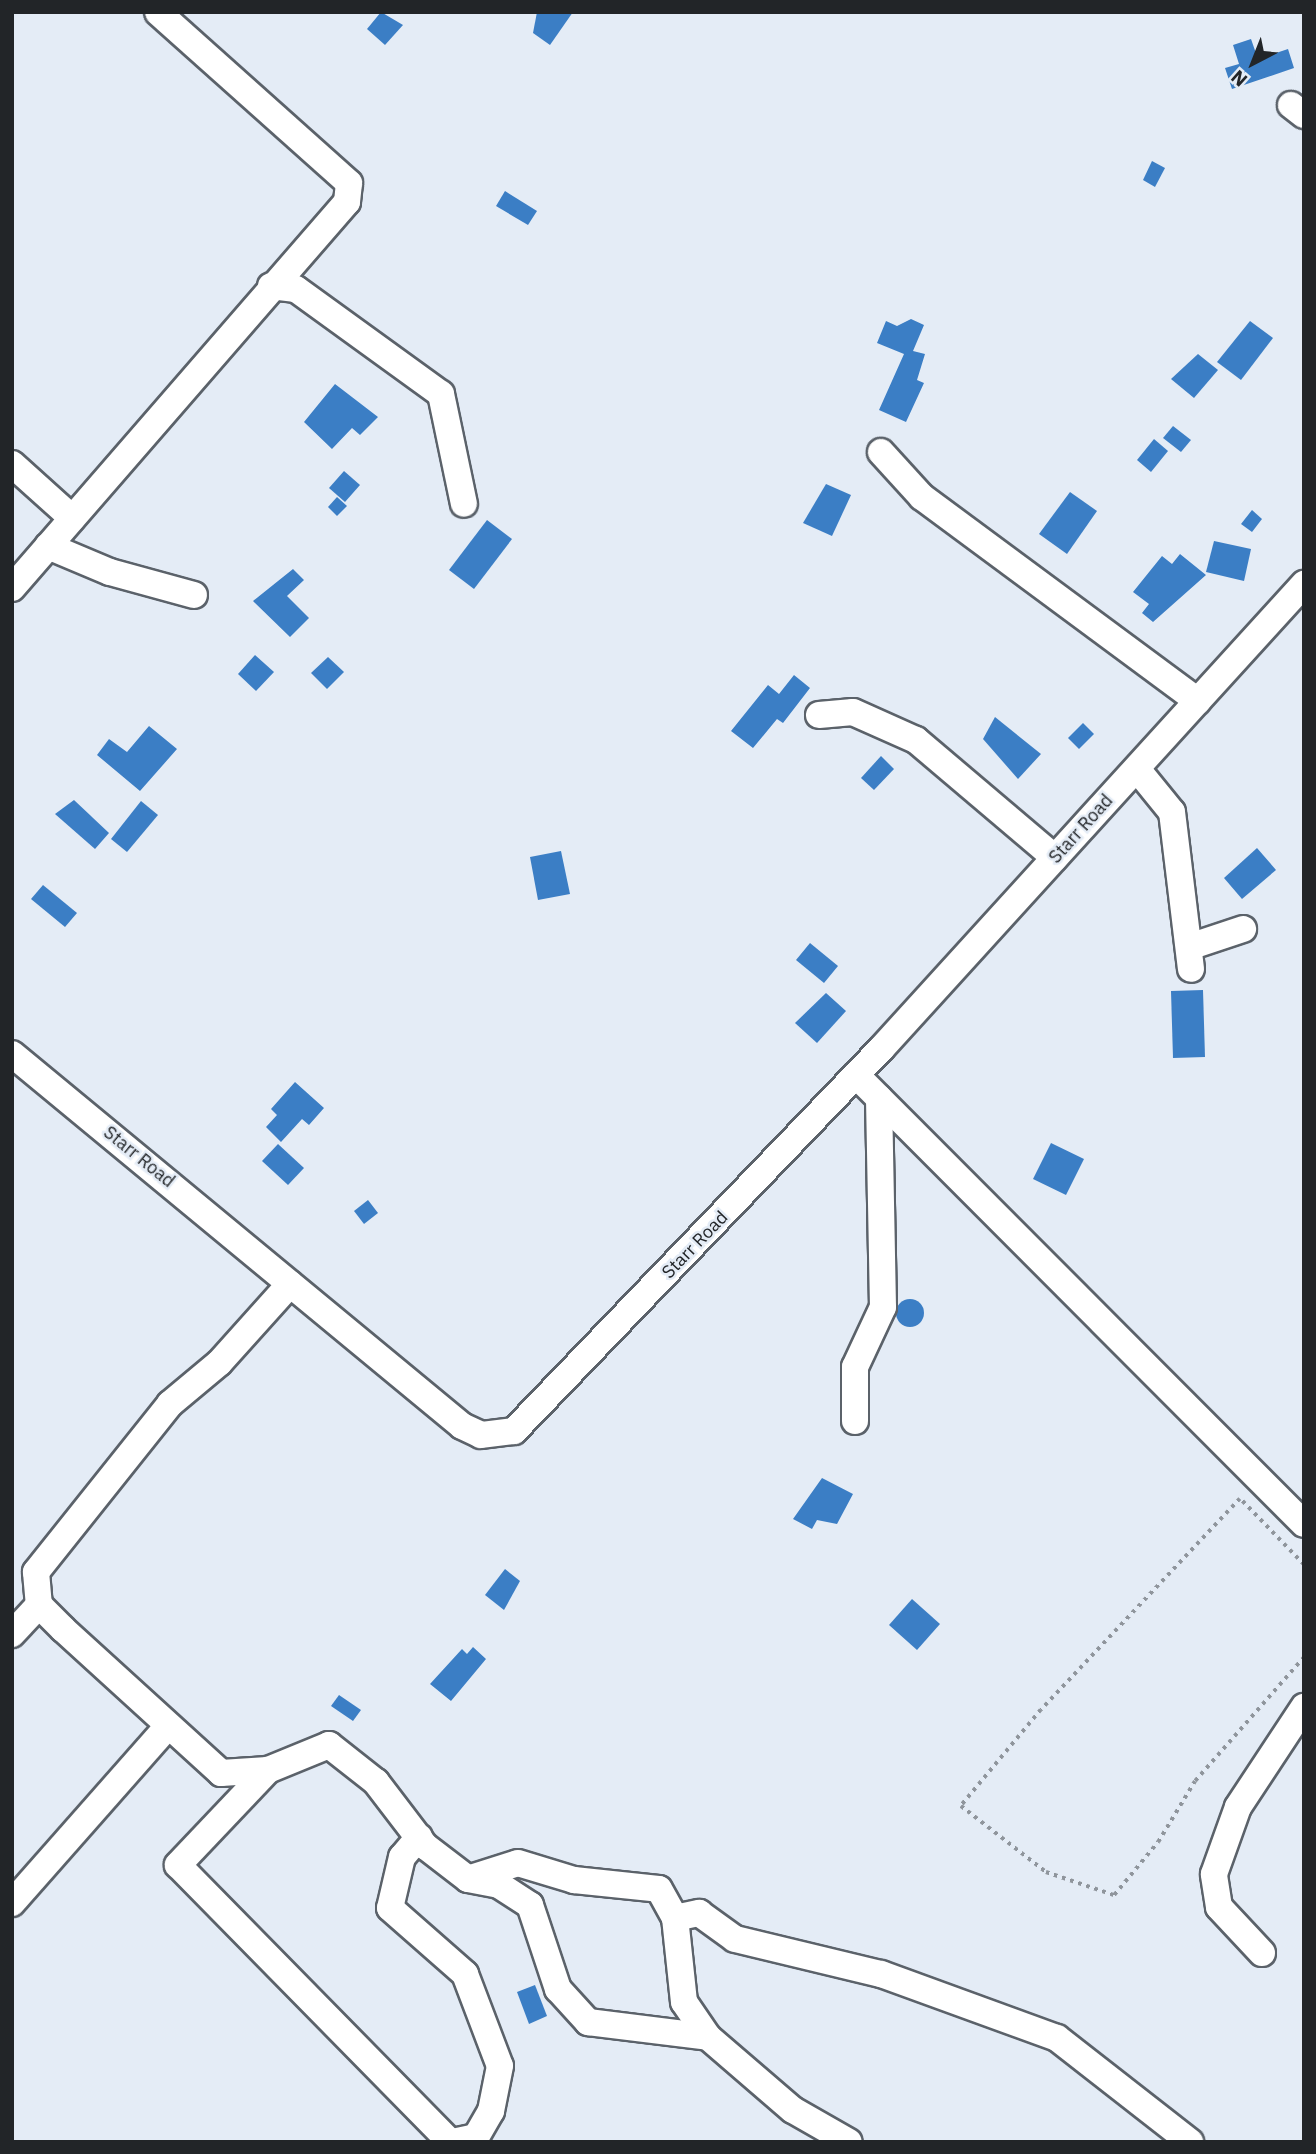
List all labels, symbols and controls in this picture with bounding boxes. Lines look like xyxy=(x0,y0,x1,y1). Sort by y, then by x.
north arrow xyxy=(1218,28,1288,98)
text: N xyxy=(1226,65,1252,92)
street label: Starr Road xyxy=(1044,790,1118,868)
street label: Starr Road xyxy=(99,1122,179,1192)
street label: Starr Road xyxy=(658,1207,732,1283)

